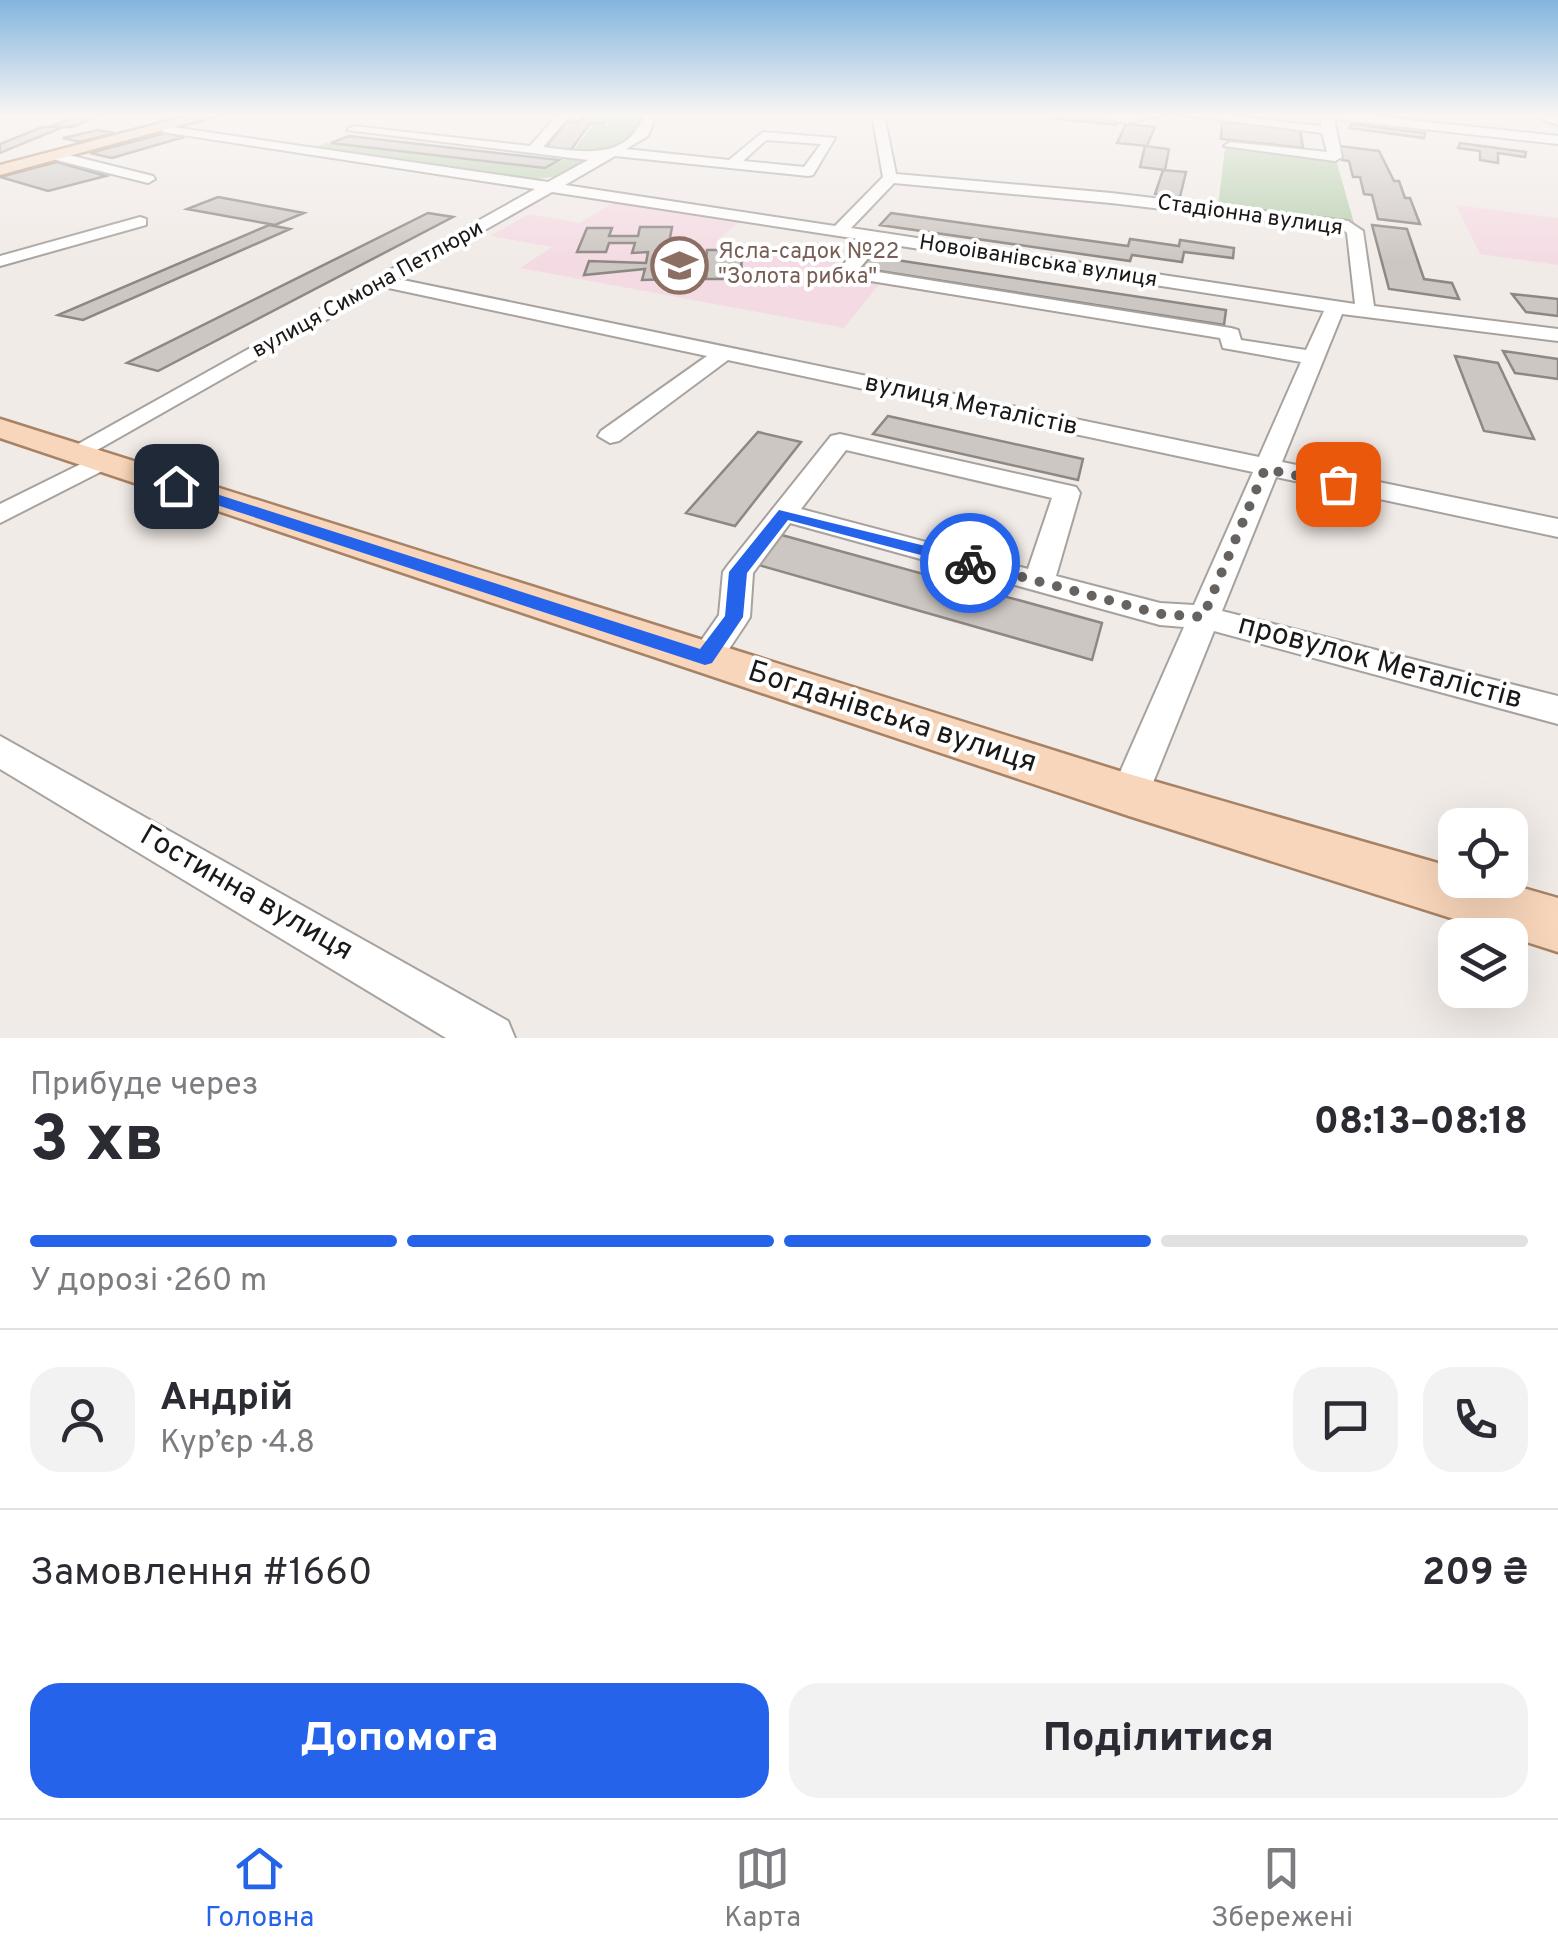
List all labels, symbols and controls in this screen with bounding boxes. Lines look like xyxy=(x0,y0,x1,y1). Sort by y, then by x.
street label: Стадіонна вулиця xyxy=(1155,190,1345,242)
street label: вулиця Симона Петлюри xyxy=(248,215,488,365)
street label: Новоіванівська вулиця xyxy=(917,230,1159,294)
school or university icon: Ясла-садок №22 "Золота рибка" xyxy=(649,235,709,295)
place label: Ясла-садок №22 "Золота рибка" xyxy=(718,239,899,291)
street label: вулиця Металістів xyxy=(862,368,1080,444)
pin xyxy=(1296,442,1381,527)
pin xyxy=(134,444,219,529)
icon: bag xyxy=(1311,457,1366,512)
icon: home xyxy=(149,459,204,514)
courier xyxy=(920,513,1020,613)
icon: bike xyxy=(943,536,998,591)
street label: провулок Металістів xyxy=(1234,607,1526,719)
street label: Богданівська вулиця xyxy=(743,654,1041,782)
map controls xyxy=(1438,808,1528,1008)
button: locate xyxy=(1438,808,1528,898)
street label: Гостинна вулиця xyxy=(133,818,359,970)
button: layers xyxy=(1438,918,1528,1008)
text: Прибуде через xyxy=(30,1066,259,1106)
text: 08:13–08:18 xyxy=(1314,1099,1528,1148)
text: 3 хв xyxy=(30,1102,164,1184)
text: У дорозі · 260 m xyxy=(30,1262,267,1302)
button: person xyxy=(30,1367,135,1472)
button: chat xyxy=(1293,1367,1398,1472)
button: phone xyxy=(1423,1367,1528,1472)
text: Андрій xyxy=(160,1375,293,1424)
text: Кур’єр · 4.8 xyxy=(160,1424,315,1464)
text: Замовлення #1660 xyxy=(30,1550,372,1599)
text: 209 ₴ xyxy=(1422,1550,1528,1599)
button: Допомога xyxy=(30,1683,769,1798)
button: Поділитися xyxy=(789,1683,1528,1798)
tab: Головна xyxy=(205,1841,314,1937)
tab: Карта xyxy=(724,1841,801,1937)
tab: Збережені xyxy=(1211,1841,1353,1937)

